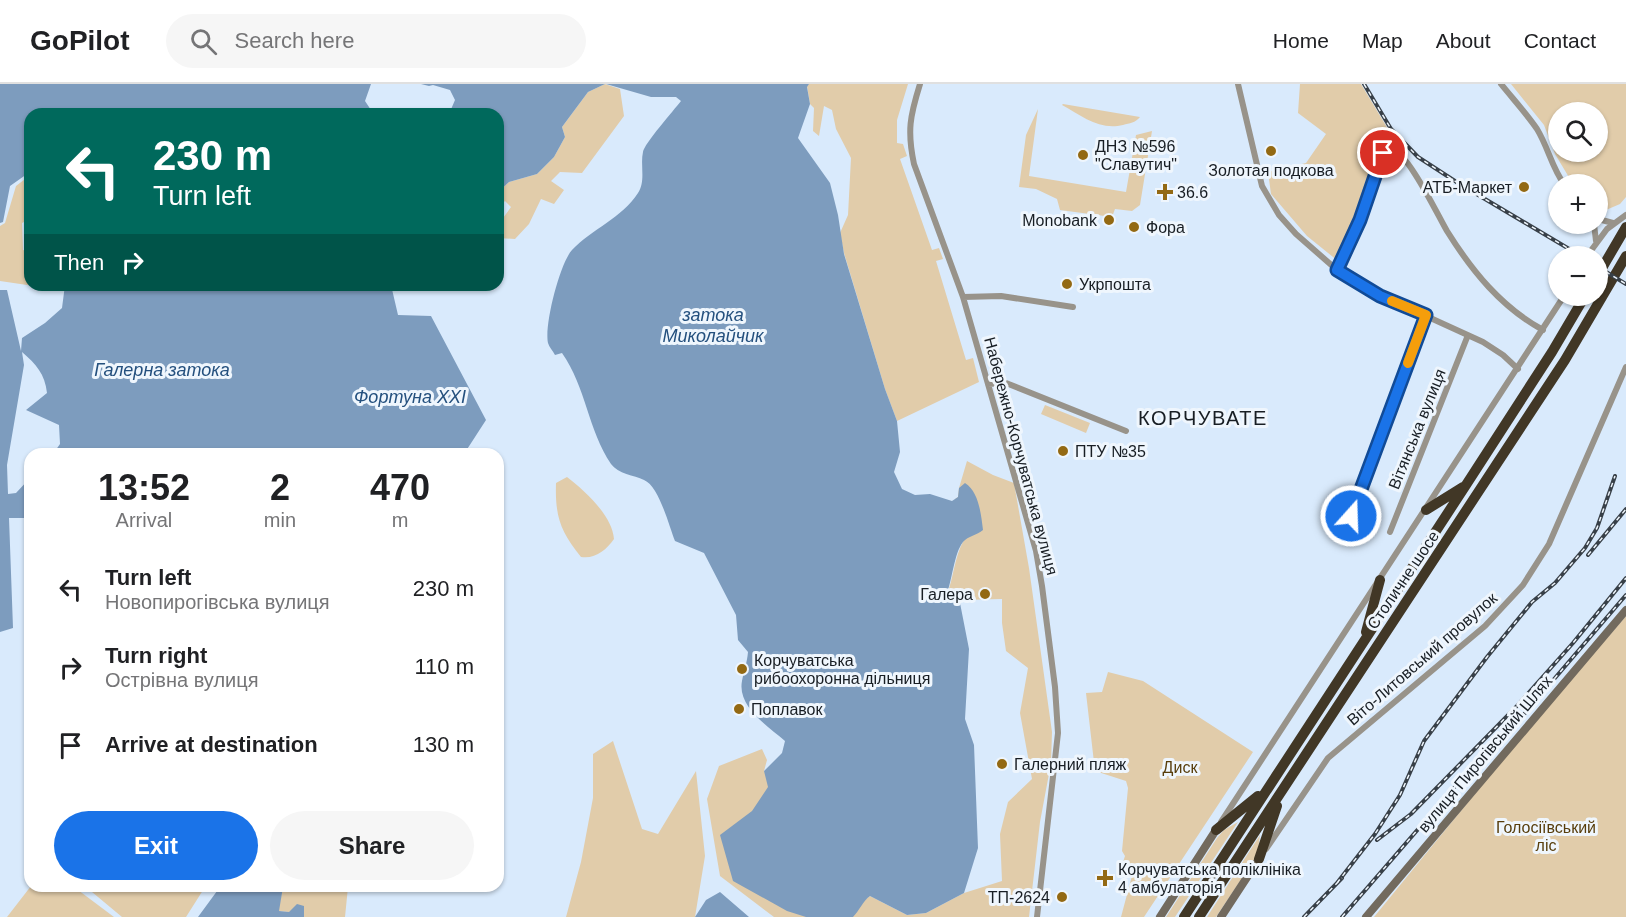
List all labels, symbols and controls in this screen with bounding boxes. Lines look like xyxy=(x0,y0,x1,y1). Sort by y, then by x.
search box xyxy=(166,14,586,68)
text: GoPilot xyxy=(30,25,130,56)
icon: search xyxy=(187,25,220,58)
text: Search here xyxy=(235,28,354,53)
text: Home xyxy=(1273,29,1329,52)
text: Map xyxy=(1362,29,1403,52)
text: About xyxy=(1436,29,1491,52)
text: Contact xyxy=(1524,29,1596,52)
map controls xyxy=(1548,102,1608,306)
button: search xyxy=(1548,102,1608,162)
pin xyxy=(1357,127,1408,178)
icon: left xyxy=(54,132,132,210)
text: 230 m xyxy=(153,132,272,179)
icon: arrive xyxy=(1366,136,1399,169)
place label: ДНЗ №596 "Славутич" xyxy=(1095,138,1177,173)
marker: Золотая подкова xyxy=(1264,144,1278,158)
marker: ДНЗ №596 "Славутич" xyxy=(1076,148,1090,162)
place label: Золотая подкова xyxy=(1208,162,1334,179)
button: + xyxy=(1548,174,1608,234)
place label: АТБ-Маркет xyxy=(1423,179,1513,196)
marker: АТБ-Маркет xyxy=(1517,180,1531,194)
text: Turn left xyxy=(153,181,251,211)
place label: 36.6 xyxy=(1177,184,1208,201)
marker: 36.6 xyxy=(1158,185,1172,199)
place label: Monobank xyxy=(1022,212,1098,229)
marker: Monobank xyxy=(1102,213,1116,227)
place label: Фора xyxy=(1146,219,1185,236)
marker: Фора xyxy=(1127,220,1141,234)
icon: right xyxy=(116,246,149,279)
button: − xyxy=(1548,246,1608,306)
text: Then xyxy=(54,250,104,275)
place label: Укрпошта xyxy=(1079,276,1151,293)
marker: Укрпошта xyxy=(1060,277,1074,291)
water label: затока Миколайчик xyxy=(662,305,765,346)
street label: Набережно-Корчуватська вулиця xyxy=(981,335,1061,577)
water label: Галерна затока xyxy=(94,360,230,380)
street label: Вітянська вулиця xyxy=(1385,366,1449,492)
water label: Фортуна XXI xyxy=(354,387,466,407)
district label: КОРЧУВАТЕ xyxy=(1138,407,1268,429)
place label: ПТУ №35 xyxy=(1075,443,1146,460)
marker: ПТУ №35 xyxy=(1056,444,1070,458)
text: 13:52 xyxy=(98,467,190,508)
text: 2 xyxy=(270,467,290,508)
text: 470 xyxy=(370,467,430,508)
position arrow xyxy=(1319,484,1383,548)
text: Arrival xyxy=(116,509,172,531)
text: min xyxy=(264,509,296,531)
text: m xyxy=(392,509,408,531)
street label: Столичне шосе xyxy=(1364,528,1442,632)
text: Turn left xyxy=(105,565,191,590)
icon: left xyxy=(54,573,87,606)
text: 230 m xyxy=(413,576,474,601)
place label: Галера xyxy=(920,586,973,603)
marker: Галера xyxy=(978,587,992,601)
street label: Віто-Литовський провулок xyxy=(1344,589,1501,729)
text: Новопирогівська вулиця xyxy=(105,591,330,613)
text: Turn right xyxy=(105,643,207,668)
icon: right xyxy=(54,651,87,684)
place label: Корчуватська рибоохоронна дільниця xyxy=(754,652,930,687)
text: 110 m xyxy=(414,654,474,679)
marker: Корчуватська рибоохоронна дільниця xyxy=(735,662,749,676)
text: Острівна вулиця xyxy=(105,669,259,691)
street label: вулиця Пирогівський Шлях xyxy=(1415,672,1555,836)
place label: Поплавок xyxy=(751,701,824,718)
marker: Поплавок xyxy=(732,702,746,716)
icon: arrive xyxy=(54,729,87,762)
text: Arrive at destination xyxy=(105,732,318,757)
text: 130 m xyxy=(413,732,474,757)
place label: Галерний пляж xyxy=(1014,756,1127,773)
marker: Галерний пляж xyxy=(995,757,1009,771)
park label: Диск xyxy=(1163,759,1198,776)
button: Exit xyxy=(54,811,258,880)
button: Share xyxy=(270,811,474,880)
park label: Голосіївський ліс xyxy=(1496,819,1596,854)
place label: Корчуватська поліклініка 4 амбулаторія xyxy=(1118,861,1301,896)
marker: Корчуватська поліклініка 4 амбулаторія xyxy=(1096,869,1114,887)
place label: ТП-2624 xyxy=(988,889,1050,906)
marker: ТП-2624 xyxy=(1055,890,1069,904)

